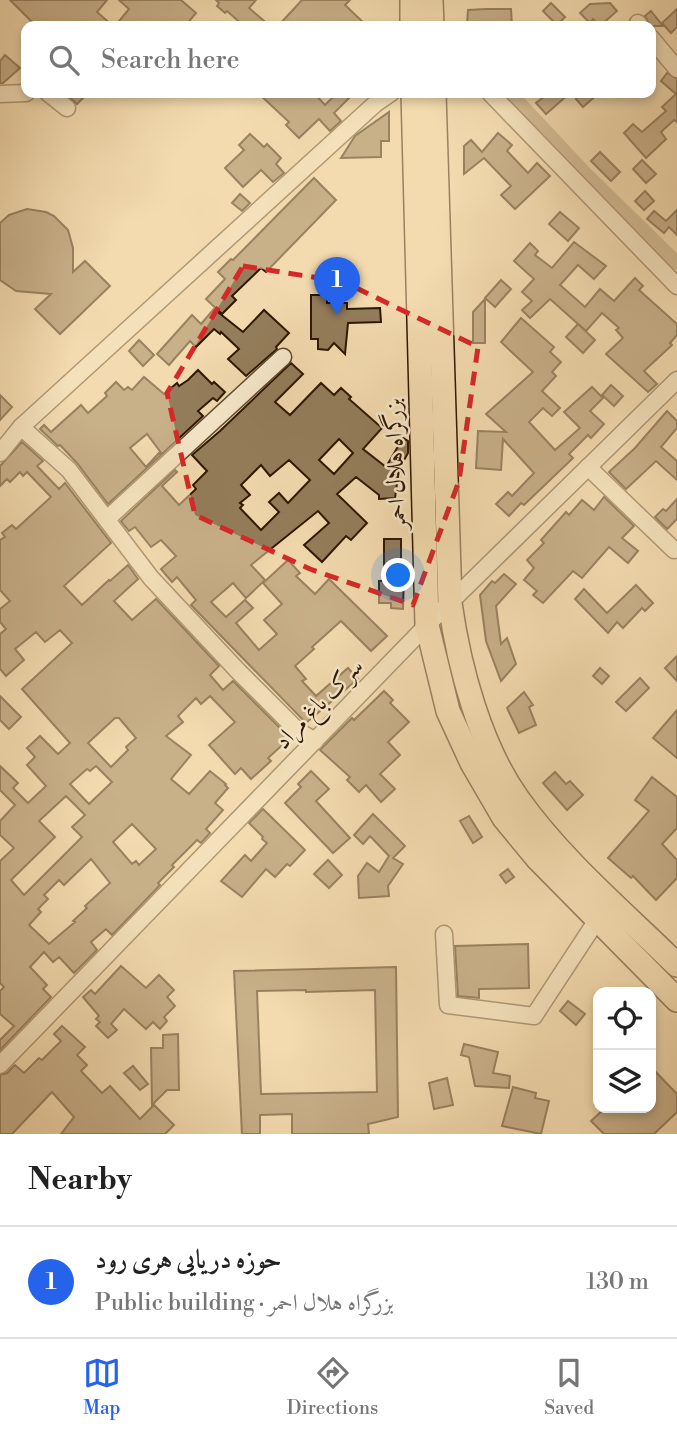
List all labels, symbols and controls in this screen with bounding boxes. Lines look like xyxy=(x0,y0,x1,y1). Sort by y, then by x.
search box xyxy=(21,21,656,98)
icon: search xyxy=(45,41,83,79)
text: Search here xyxy=(101,44,240,76)
pin: 1 xyxy=(314,257,360,315)
street label: بزرگراه هلال احمر xyxy=(377,398,413,533)
your location xyxy=(381,558,415,592)
street label: سرک باغ مراد xyxy=(268,652,373,759)
map controls xyxy=(593,987,656,1113)
button: locate xyxy=(593,987,656,1050)
button: layers xyxy=(593,1050,656,1113)
text: Nearby xyxy=(28,1161,132,1199)
text: حوزه دریایی هری رود xyxy=(95,1244,282,1276)
text: 1 xyxy=(45,1268,57,1296)
text: 130 m xyxy=(586,1268,649,1296)
text: Public building · بزرگراه هلال احمر xyxy=(95,1289,394,1317)
tab: Map xyxy=(83,1354,121,1420)
tab: Directions xyxy=(287,1354,378,1420)
tab: Saved xyxy=(544,1354,594,1420)

